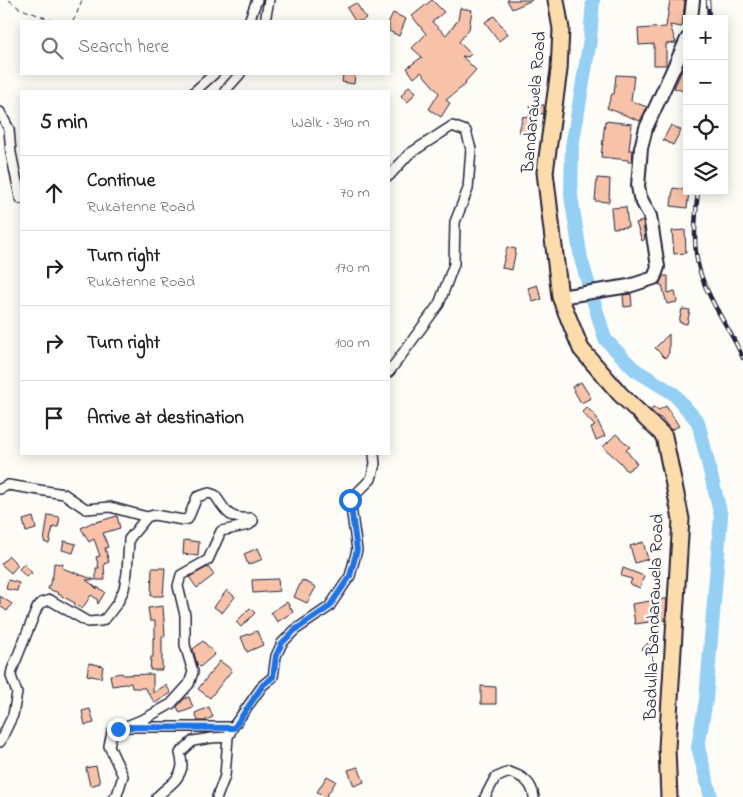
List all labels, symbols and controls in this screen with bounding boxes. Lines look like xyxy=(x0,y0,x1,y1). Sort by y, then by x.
map controls xyxy=(683,15,728,195)
button: + xyxy=(683,15,728,60)
search box xyxy=(20,20,390,75)
street label: Bandarawela Road xyxy=(516,30,554,175)
icon: search xyxy=(38,34,66,62)
text: Search here xyxy=(78,34,169,61)
button: − xyxy=(683,60,728,105)
button: locate xyxy=(683,105,728,150)
text: 5 min xyxy=(40,108,88,138)
text: Walk · 340 m xyxy=(291,111,370,135)
button: layers xyxy=(683,150,728,195)
text: Continue xyxy=(87,168,155,195)
icon: ahead xyxy=(40,179,68,207)
text: 70 m xyxy=(340,181,370,205)
text: Rukatenne Road xyxy=(87,195,195,219)
text: Turn right xyxy=(87,243,160,270)
icon: right xyxy=(40,254,68,282)
text: 170 m xyxy=(335,256,370,280)
text: Rukatenne Road xyxy=(87,270,195,294)
icon: right xyxy=(40,329,68,357)
text: Turn right xyxy=(87,330,160,357)
text: 100 m xyxy=(335,331,370,355)
icon: arrive xyxy=(40,404,68,432)
text: Arrive at destination xyxy=(87,405,244,432)
route start xyxy=(339,489,362,512)
street label: Badulla-Bandarawela Road xyxy=(638,513,672,722)
route end xyxy=(107,718,130,741)

